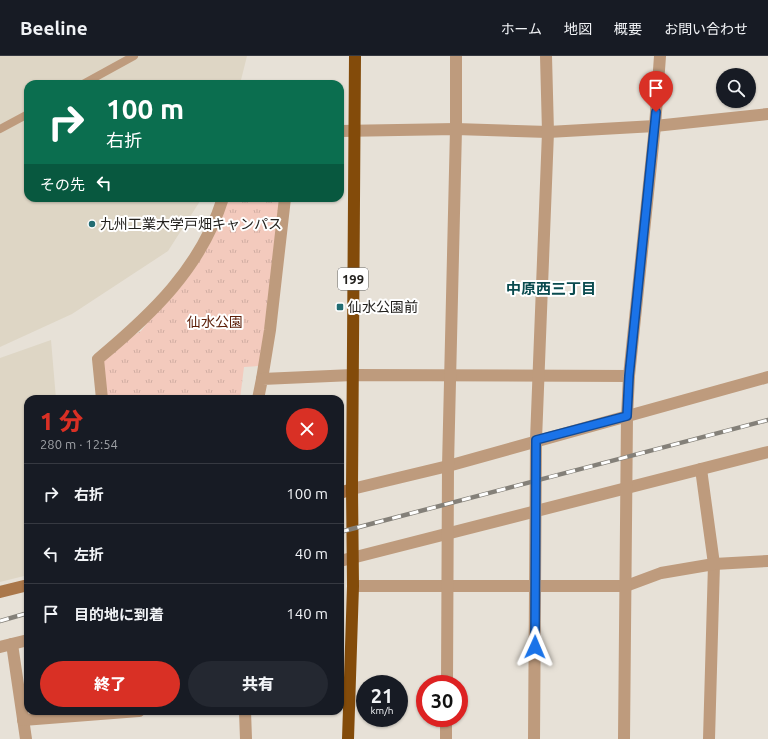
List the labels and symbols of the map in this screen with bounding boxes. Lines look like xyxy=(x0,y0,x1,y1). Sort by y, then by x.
pin xyxy=(639,71,673,112)
place label: 九州工業大学戸畑キャンパス xyxy=(100,216,282,232)
marker: 九州工業大学戸畑キャンパス xyxy=(87,219,97,229)
road number: 199 xyxy=(338,268,368,290)
district label: 中原西三丁目 xyxy=(506,280,596,297)
place label: 仙水公園前 xyxy=(348,299,418,315)
marker: 仙水公園前 xyxy=(335,302,345,312)
park label: 仙水公園 xyxy=(187,314,243,330)
position arrow xyxy=(514,626,556,668)
speed limit sign: 30 xyxy=(416,675,468,727)

